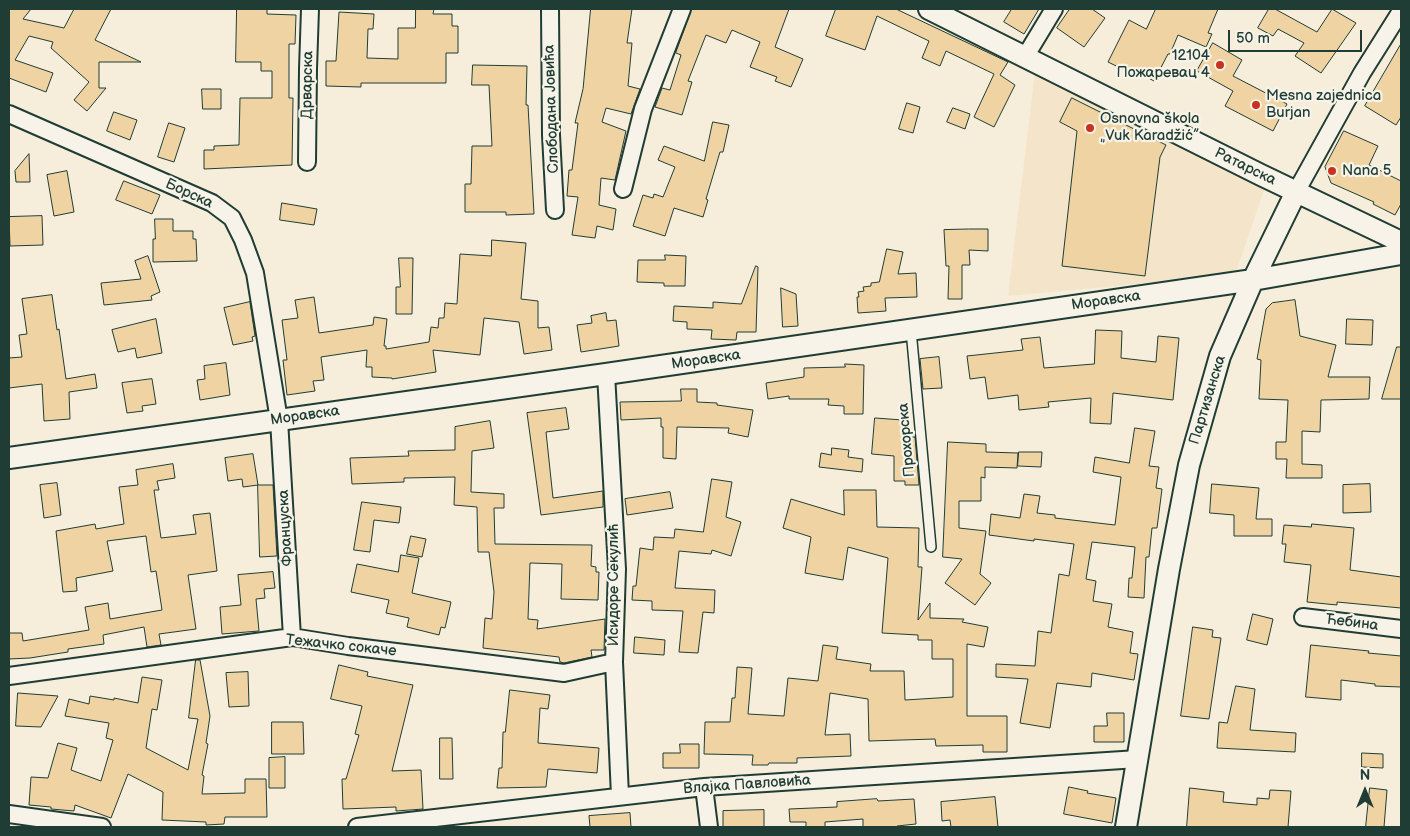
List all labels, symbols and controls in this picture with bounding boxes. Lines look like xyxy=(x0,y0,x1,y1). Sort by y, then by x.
scale bar xyxy=(1230,20,1364,52)
text: 50 m xyxy=(1236,29,1270,48)
street label: Слободана Јовића xyxy=(541,44,563,174)
place label: 12104 Пожаревац 4 xyxy=(1117,47,1210,82)
street label: Дрварска xyxy=(298,51,318,119)
marker: 12104 Пожаревац 4 xyxy=(1214,59,1226,71)
place label: Mesna zajednica Burjan xyxy=(1266,87,1381,122)
marker: Mesna zajednica Burjan xyxy=(1250,99,1262,111)
place label: Osnovna škola „Vuk Karadžić” xyxy=(1100,110,1200,145)
marker: Osnovna škola „Vuk Karadžić” xyxy=(1084,122,1096,134)
street label: Ратарска xyxy=(1211,144,1279,190)
place label: Nana 5 xyxy=(1342,162,1391,180)
marker: Nana 5 xyxy=(1326,165,1338,177)
street label: Борска xyxy=(162,175,216,213)
street label: Моравска xyxy=(1070,287,1142,315)
street label: Моравска xyxy=(670,346,742,374)
street label: Партизанска xyxy=(1186,353,1230,447)
street label: Моравска xyxy=(269,402,341,430)
street label: Прохорска xyxy=(895,402,919,478)
street label: Француска xyxy=(275,489,297,567)
street label: Исидоре Секулић xyxy=(605,524,623,646)
street label: Ћебина xyxy=(1325,611,1379,635)
street label: Тежачко сокаче xyxy=(285,631,397,661)
north arrow xyxy=(1340,766,1390,816)
text: N xyxy=(1360,767,1370,784)
street label: Влајка Павловића xyxy=(683,772,811,798)

